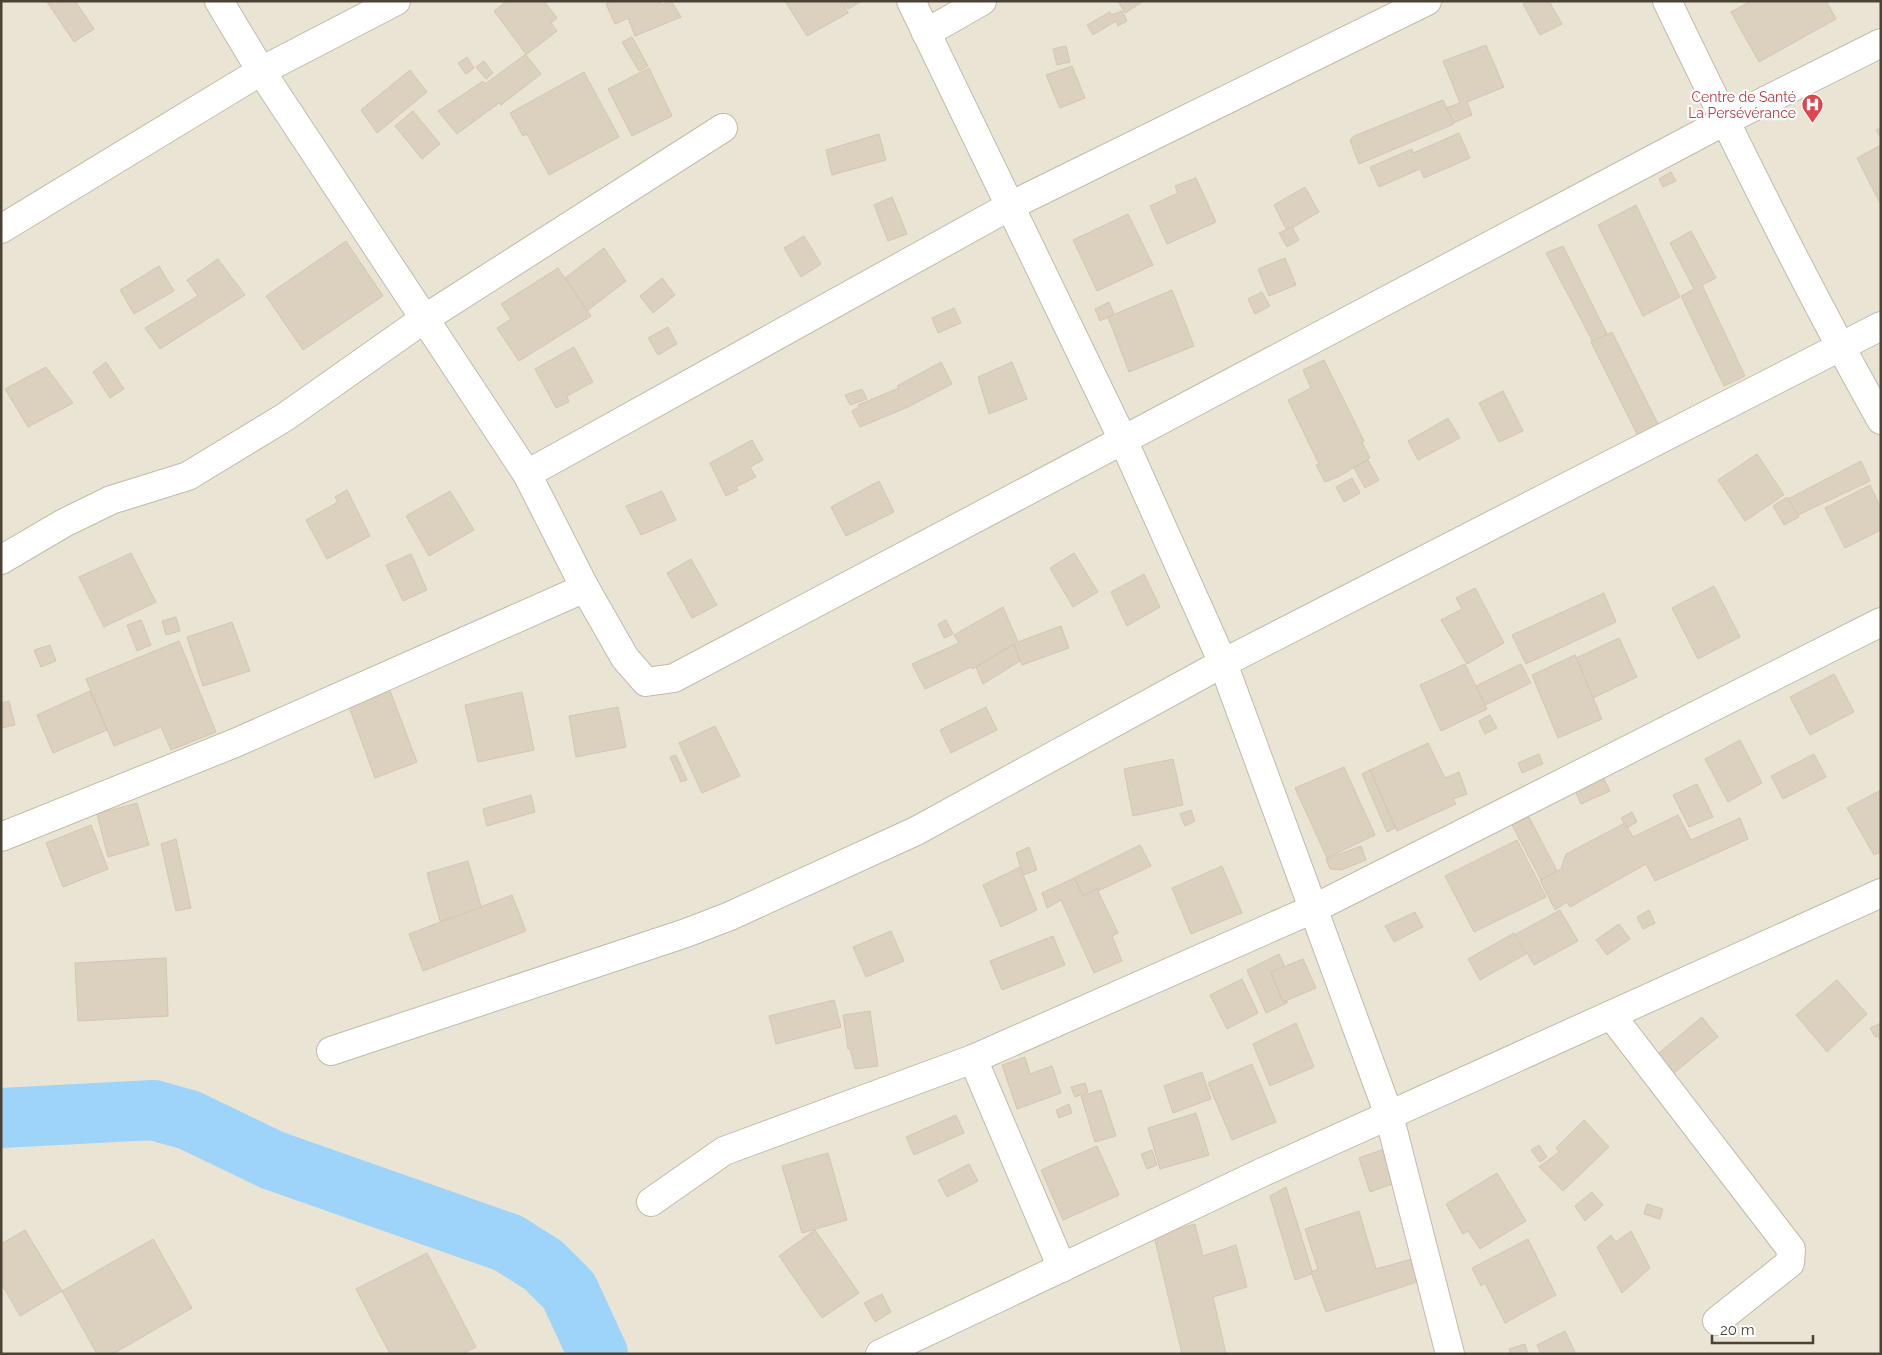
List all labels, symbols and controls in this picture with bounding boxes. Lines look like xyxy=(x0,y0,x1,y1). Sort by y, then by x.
place label: Centre de Santé La Persévérance xyxy=(1688,89,1796,121)
hospital icon: Centre de Santé La Persévérance xyxy=(1800,93,1824,124)
scale bar xyxy=(1712,1312,1813,1344)
text: 20 m xyxy=(1720,1321,1755,1339)

